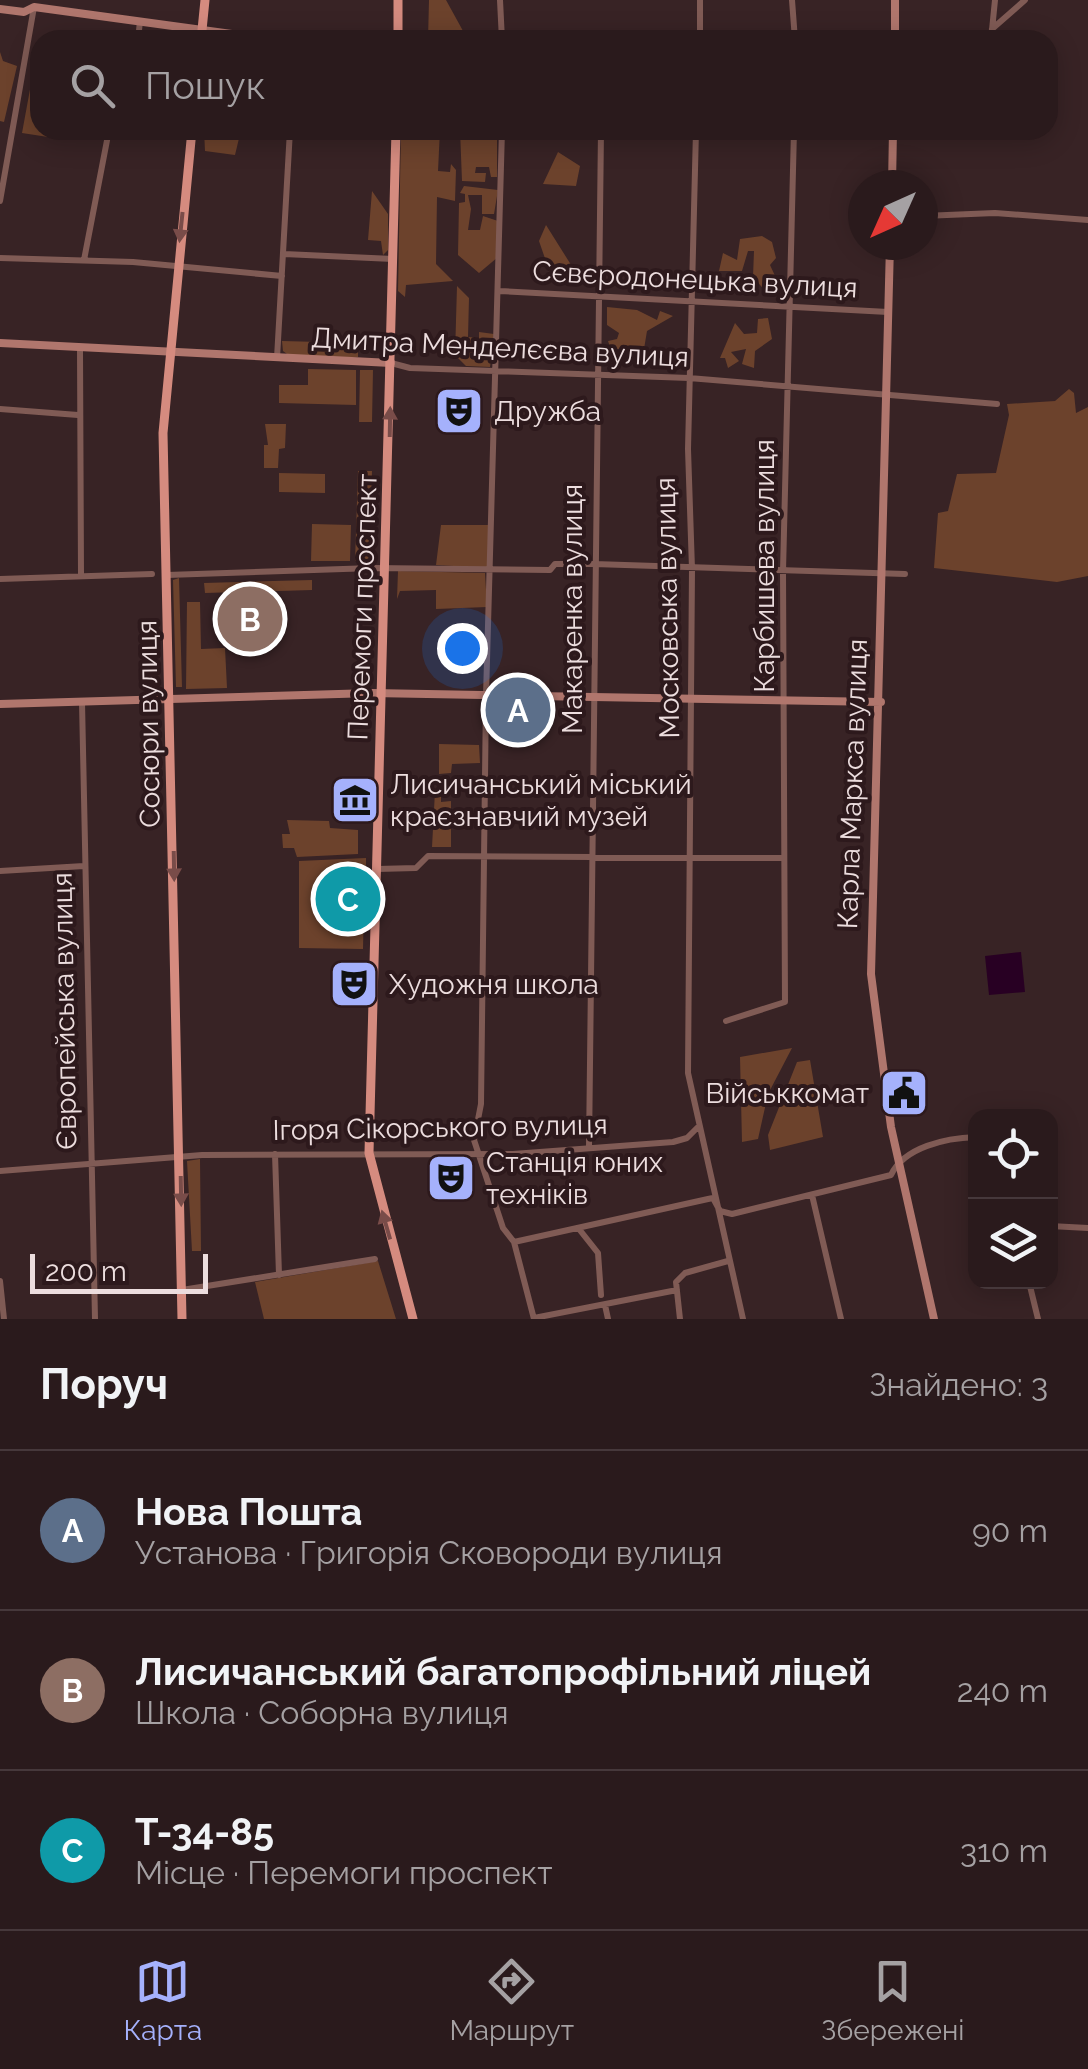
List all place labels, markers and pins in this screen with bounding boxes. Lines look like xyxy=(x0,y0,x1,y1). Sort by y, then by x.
theatre icon: Дружба xyxy=(433,385,485,437)
place label: Дружба xyxy=(494,395,601,428)
pin: B xyxy=(218,582,282,656)
pin: A xyxy=(486,672,550,748)
place label: Лисичанський міський краєзнавчий музей xyxy=(390,768,692,833)
museum icon: Лисичанський міський краєзнавчий музей xyxy=(329,774,381,826)
pin: C xyxy=(316,862,380,936)
theatre icon: Художня школа xyxy=(328,958,380,1010)
place label: Художня школа xyxy=(389,968,599,1001)
public building icon: Військкомат xyxy=(878,1067,930,1119)
place label: Військкомат xyxy=(706,1077,869,1110)
place label: Станція юних техніків xyxy=(486,1146,663,1211)
theatre icon: Станція юних техніків xyxy=(425,1152,477,1204)

